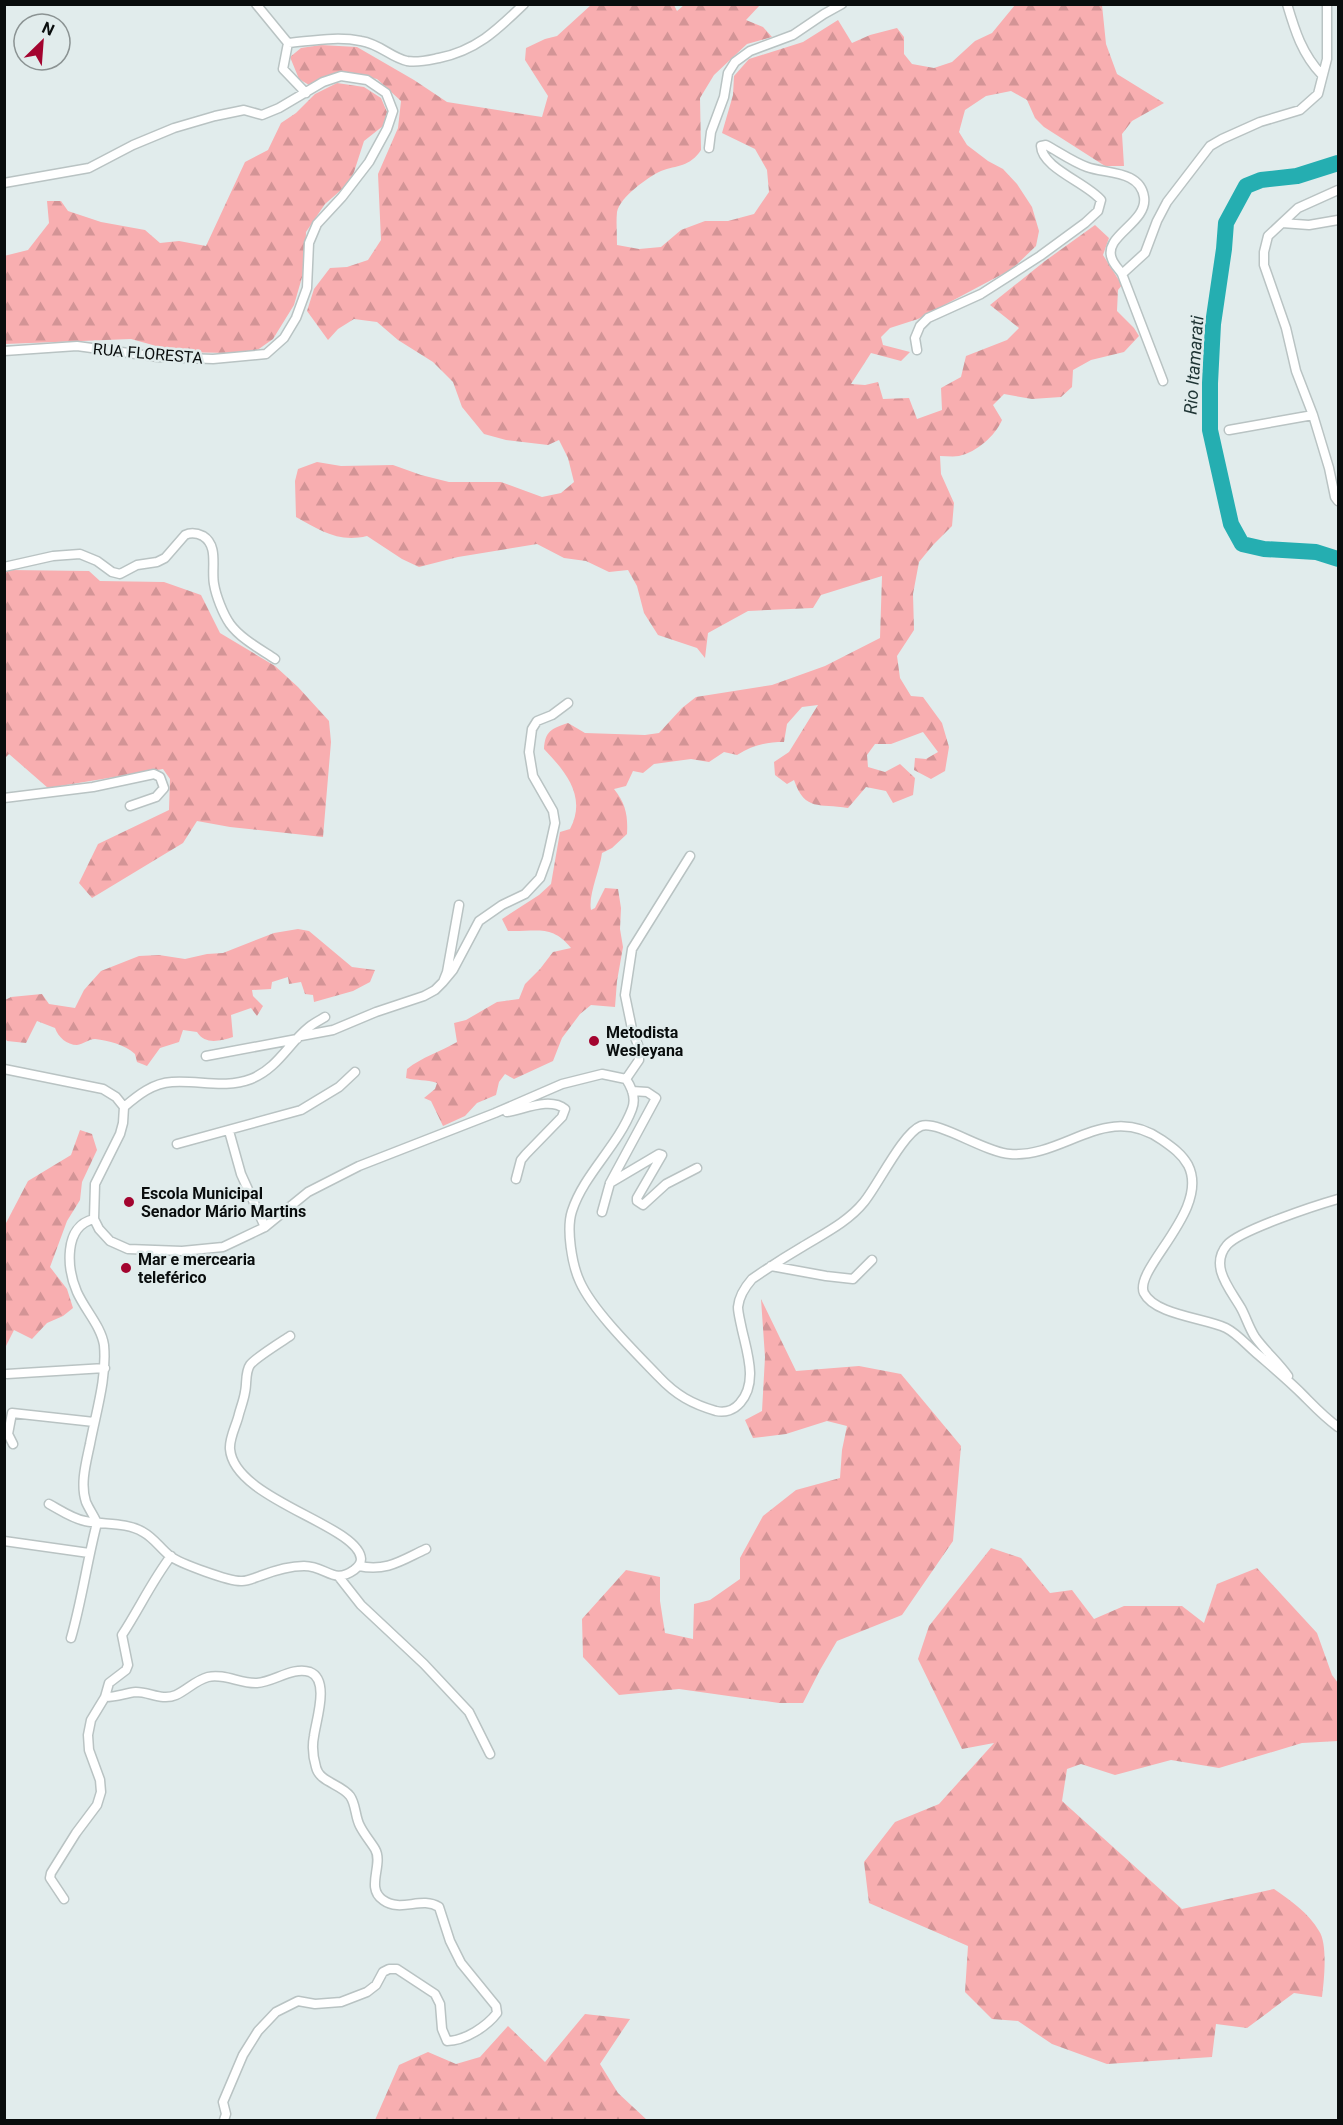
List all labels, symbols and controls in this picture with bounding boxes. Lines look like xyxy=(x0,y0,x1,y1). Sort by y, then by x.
north arrow xyxy=(12,12,72,72)
text: N xyxy=(39,18,57,40)
water label: Rio Itamarati xyxy=(1180,314,1207,415)
street label: RUA FLORESTA xyxy=(92,339,204,368)
place label: Metodista Wesleyana xyxy=(606,1023,684,1060)
marker: Metodista Wesleyana xyxy=(587,1034,601,1048)
place label: Escola Municipal Senador Mário Martins xyxy=(141,1184,306,1221)
marker: Escola Municipal Senador Mário Martins xyxy=(122,1195,136,1209)
place label: Mar e mercearia teleférico xyxy=(138,1250,256,1287)
marker: Mar e mercearia teleférico xyxy=(119,1261,133,1275)

